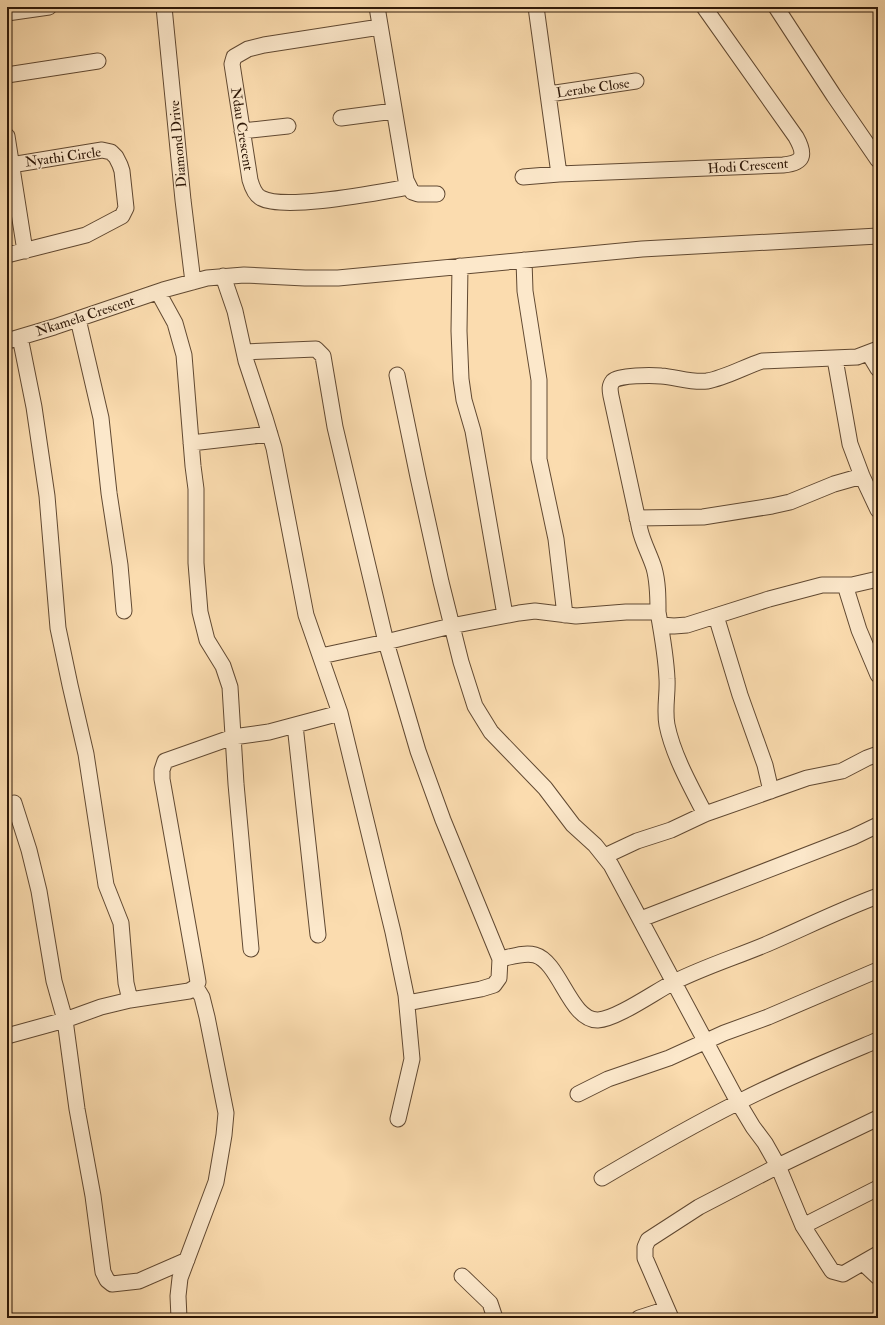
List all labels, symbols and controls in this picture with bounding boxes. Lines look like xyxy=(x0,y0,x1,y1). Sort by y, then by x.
street label: Lerabe Close xyxy=(555,74,631,102)
street label: Ndau Crescent xyxy=(227,86,257,172)
street label: Diamond Drive xyxy=(166,100,190,188)
street label: Nyathi Circle xyxy=(24,143,102,172)
street label: Hodi Crescent xyxy=(707,155,789,177)
street label: Nkamela Crescent xyxy=(33,292,137,340)

